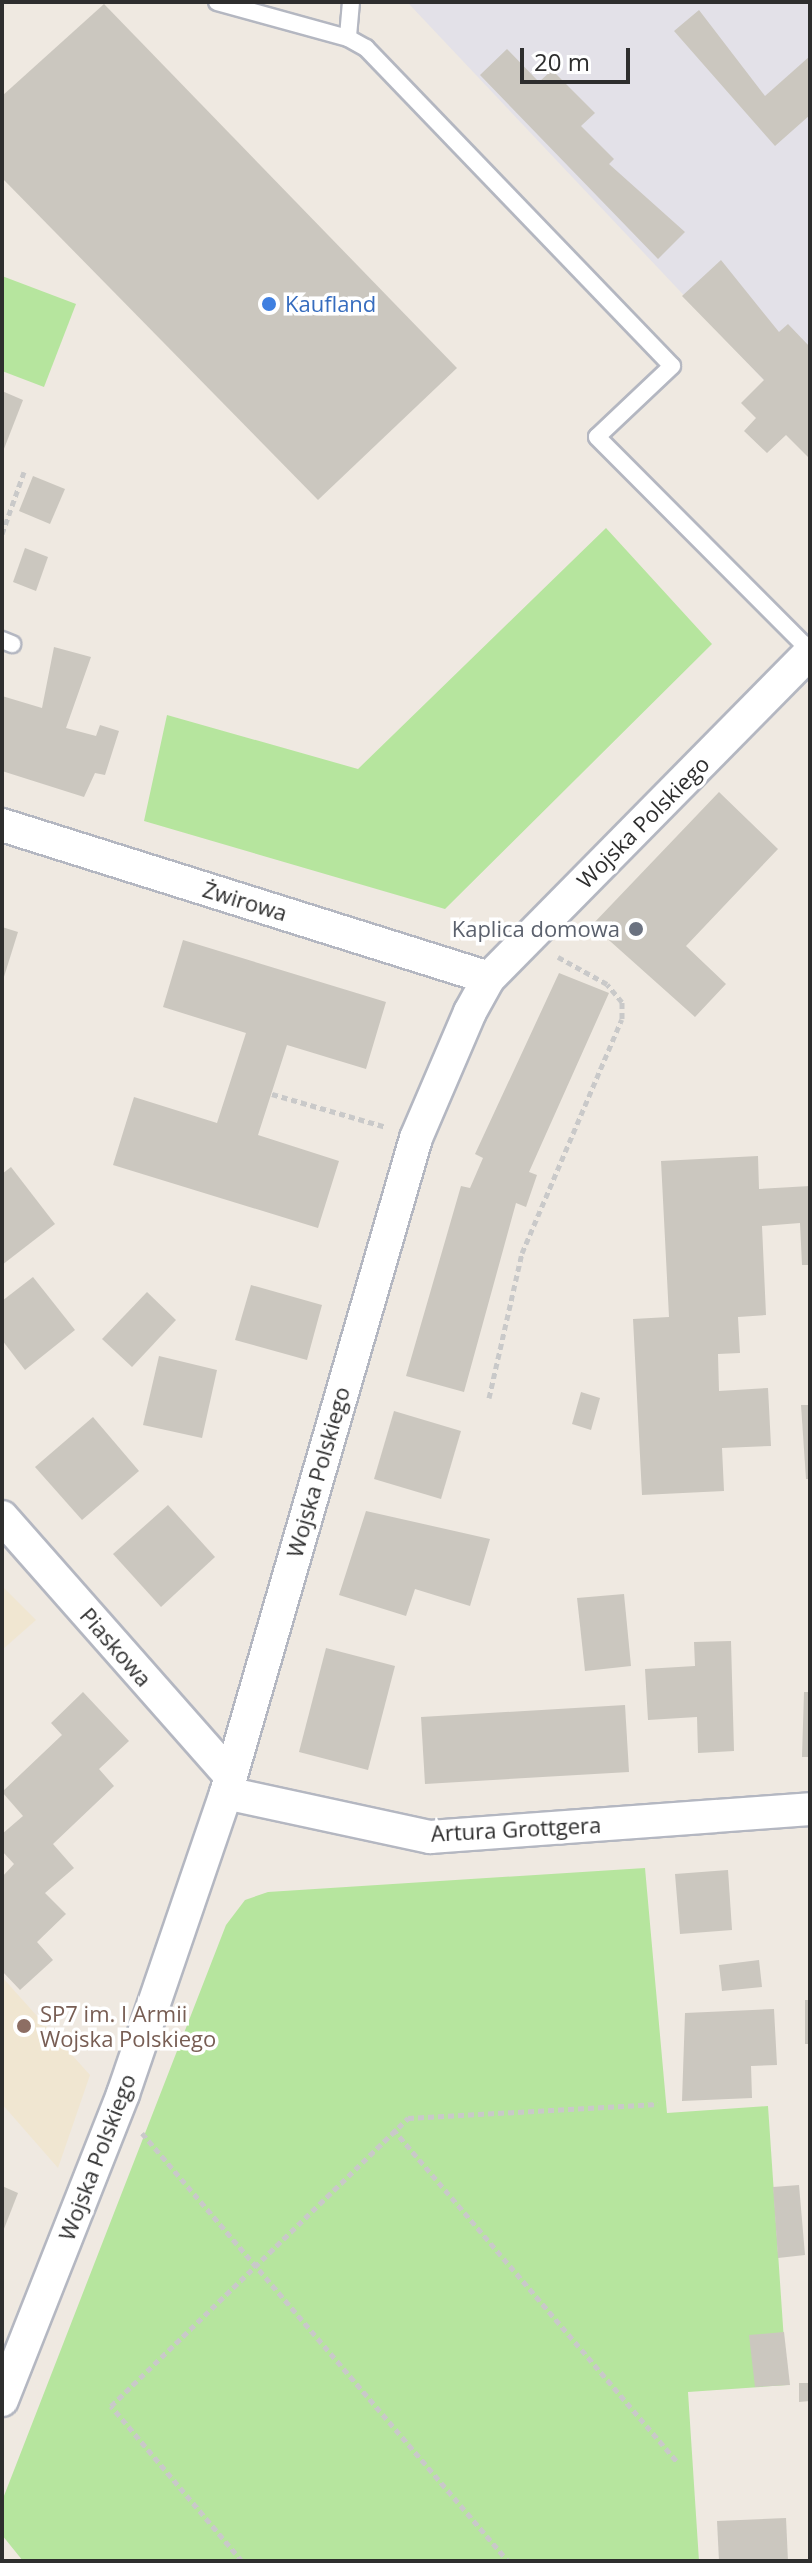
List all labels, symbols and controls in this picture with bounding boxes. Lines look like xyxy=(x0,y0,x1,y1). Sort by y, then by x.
scale bar xyxy=(524,32,634,82)
text: 20 m xyxy=(534,45,590,78)
place label: Kaufland xyxy=(285,291,376,317)
marker: Kaufland xyxy=(260,295,278,313)
street label: Wojska Polskiego xyxy=(571,750,715,894)
street label: Żwirowa xyxy=(200,876,290,926)
place label: Kaplica domowa xyxy=(452,916,620,942)
marker: Kaplica domowa xyxy=(627,920,645,938)
street label: Wojska Polskiego xyxy=(281,1384,355,1560)
street label: Piaskowa xyxy=(75,1602,157,1692)
street label: Artura Grottgera xyxy=(430,1811,602,1847)
place label: SP7 im. I Armii Wojska Polskiego xyxy=(40,2000,216,2052)
marker: SP7 im. I Armii Wojska Polskiego xyxy=(15,2017,33,2035)
street label: Wojska Polskiego xyxy=(53,2070,141,2244)

